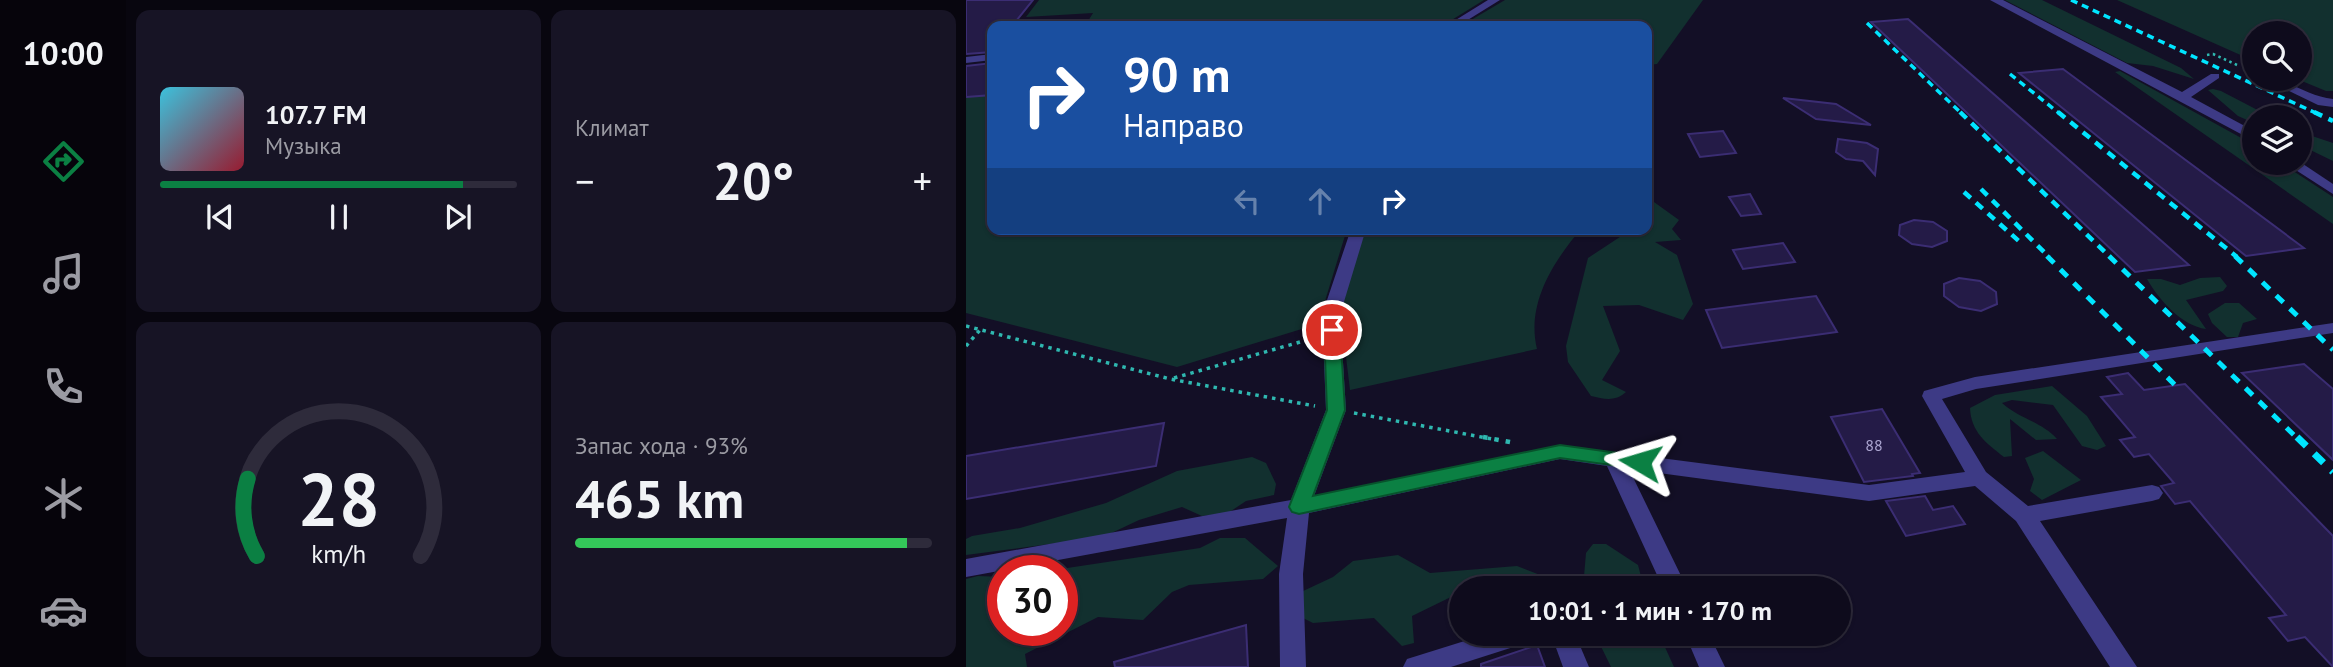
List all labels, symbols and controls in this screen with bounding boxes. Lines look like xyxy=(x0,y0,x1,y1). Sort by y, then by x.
map controls xyxy=(2242,21,2312,175)
button: search xyxy=(2242,21,2312,91)
text: 10:00 xyxy=(22,32,104,74)
text: 90 m xyxy=(1123,42,1230,106)
icon: right xyxy=(1008,49,1099,140)
text: 107.7 FM xyxy=(265,98,366,131)
text: Направо xyxy=(1123,104,1244,146)
button: layers xyxy=(2242,105,2312,175)
text: Климат xyxy=(575,113,649,142)
text: Музыка xyxy=(265,131,342,160)
icon: directions xyxy=(39,137,88,186)
text: 20° xyxy=(713,147,794,214)
text: − xyxy=(575,156,594,205)
text: + xyxy=(913,156,932,205)
icon: left xyxy=(1228,182,1266,220)
icon: ahead xyxy=(1301,182,1339,220)
icon: right xyxy=(1374,182,1412,220)
icon: previous xyxy=(201,198,239,236)
icon: pause xyxy=(320,198,358,236)
icon: next xyxy=(439,198,477,236)
icon: music xyxy=(39,249,88,298)
pin xyxy=(1302,300,1362,360)
icon: arrive xyxy=(1313,311,1351,349)
icon: phone xyxy=(39,362,88,411)
position arrow xyxy=(1603,425,1677,499)
text: Запас хода · 93% xyxy=(575,431,748,460)
house number: 88 xyxy=(1865,435,1883,455)
text: 28 xyxy=(297,452,380,546)
text: 465 km xyxy=(575,465,744,532)
icon: climate xyxy=(39,474,88,523)
text: km/h xyxy=(311,537,366,569)
speed limit sign: 30 xyxy=(987,555,1078,646)
icon: car xyxy=(39,586,88,635)
text: 10:01 · 1 мин · 170 m xyxy=(1528,594,1772,627)

